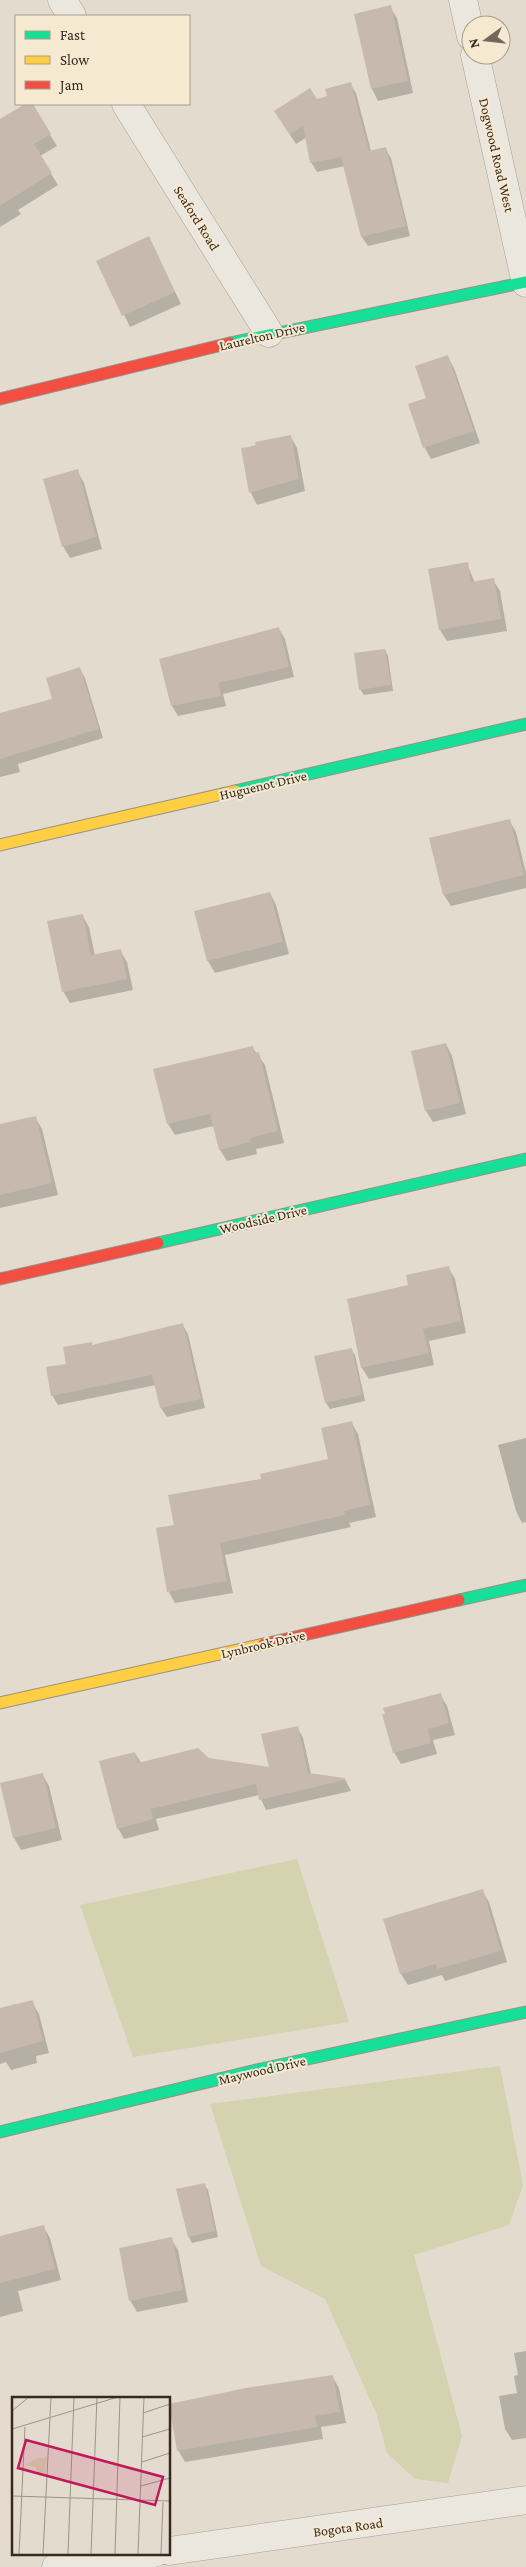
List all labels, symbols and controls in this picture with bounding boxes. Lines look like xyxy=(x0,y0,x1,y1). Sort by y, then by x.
legend xyxy=(15,15,190,105)
north arrow xyxy=(461,15,511,65)
text: Fast xyxy=(60,27,86,43)
text: N xyxy=(464,36,482,50)
text: Slow xyxy=(60,52,90,68)
text: Jam xyxy=(58,77,83,94)
street label: Dogwood Road West xyxy=(476,96,518,214)
street label: Seaford Road xyxy=(171,183,224,254)
street label: Laurelton Drive xyxy=(218,318,306,354)
street label: Huguenot Drive xyxy=(218,767,308,803)
street label: Woodside Drive xyxy=(218,1201,308,1237)
street label: Lynbrook Drive xyxy=(219,1627,307,1661)
street label: Maywood Drive xyxy=(217,2052,307,2088)
inset map xyxy=(12,2397,170,2554)
street label: Bogota Road xyxy=(312,2514,385,2540)

